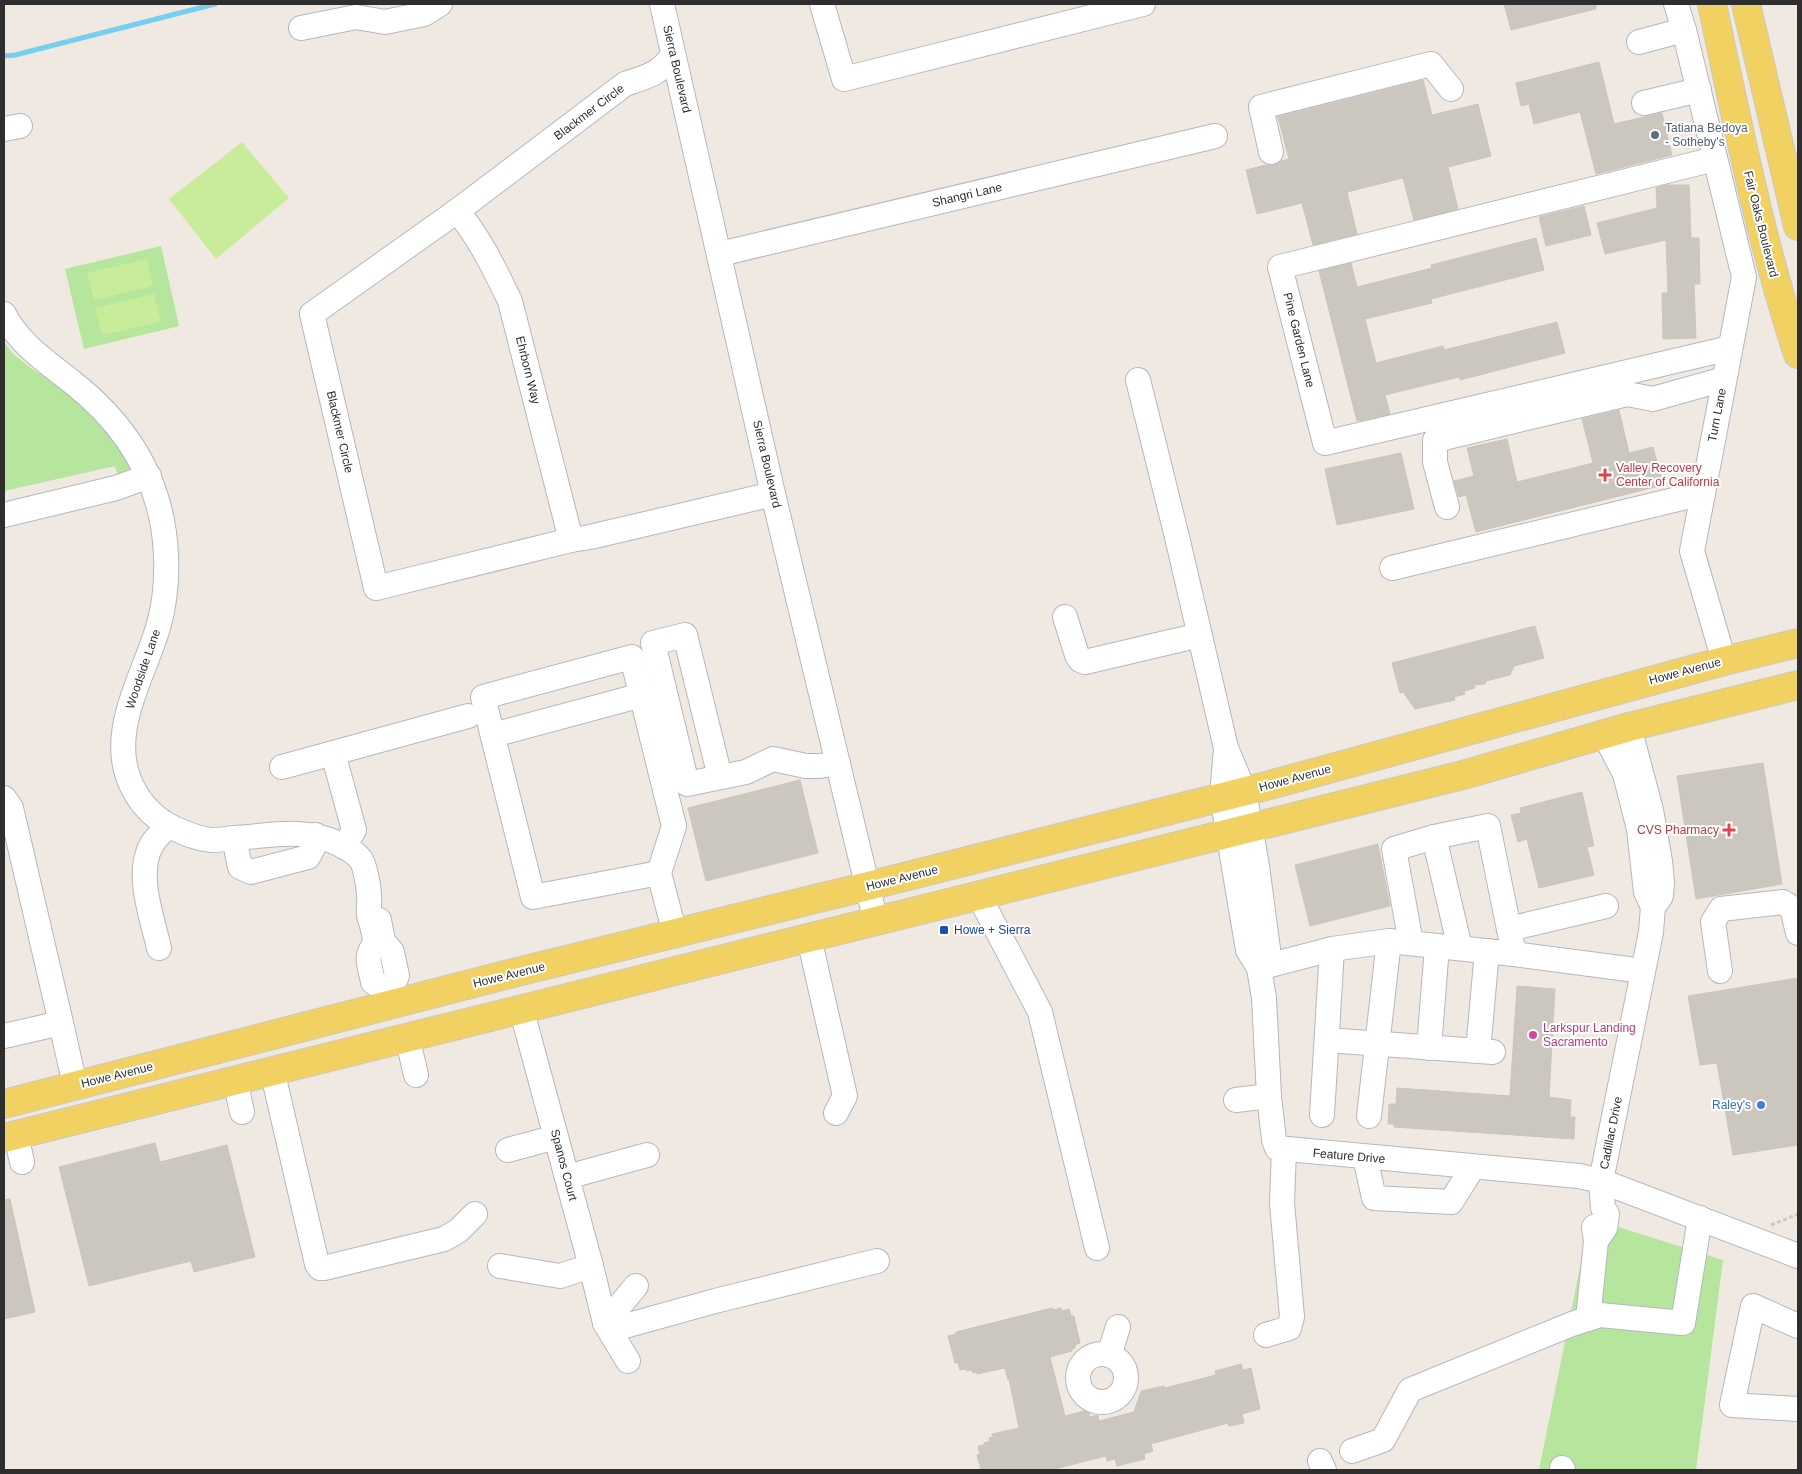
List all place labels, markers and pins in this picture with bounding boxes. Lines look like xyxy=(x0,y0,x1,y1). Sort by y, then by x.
place label: Tatiana Bedoya - Sotheby's xyxy=(1665,121,1748,149)
marker: Tatiana Bedoya - Sotheby's xyxy=(1649,129,1661,141)
place label: Valley Recovery Center of California xyxy=(1616,461,1720,489)
marker: Valley Recovery Center of California xyxy=(1598,468,1612,482)
place label: CVS Pharmacy xyxy=(1637,823,1719,837)
marker: CVS Pharmacy xyxy=(1723,824,1735,836)
place label: Howe + Sierra xyxy=(954,923,1031,937)
marker: Howe + Sierra xyxy=(938,924,950,936)
place label: Larkspur Landing Sacramento xyxy=(1543,1021,1636,1049)
marker: Larkspur Landing Sacramento xyxy=(1527,1029,1539,1041)
place label: Raley's xyxy=(1712,1098,1751,1112)
marker: Raley's xyxy=(1755,1099,1767,1111)

